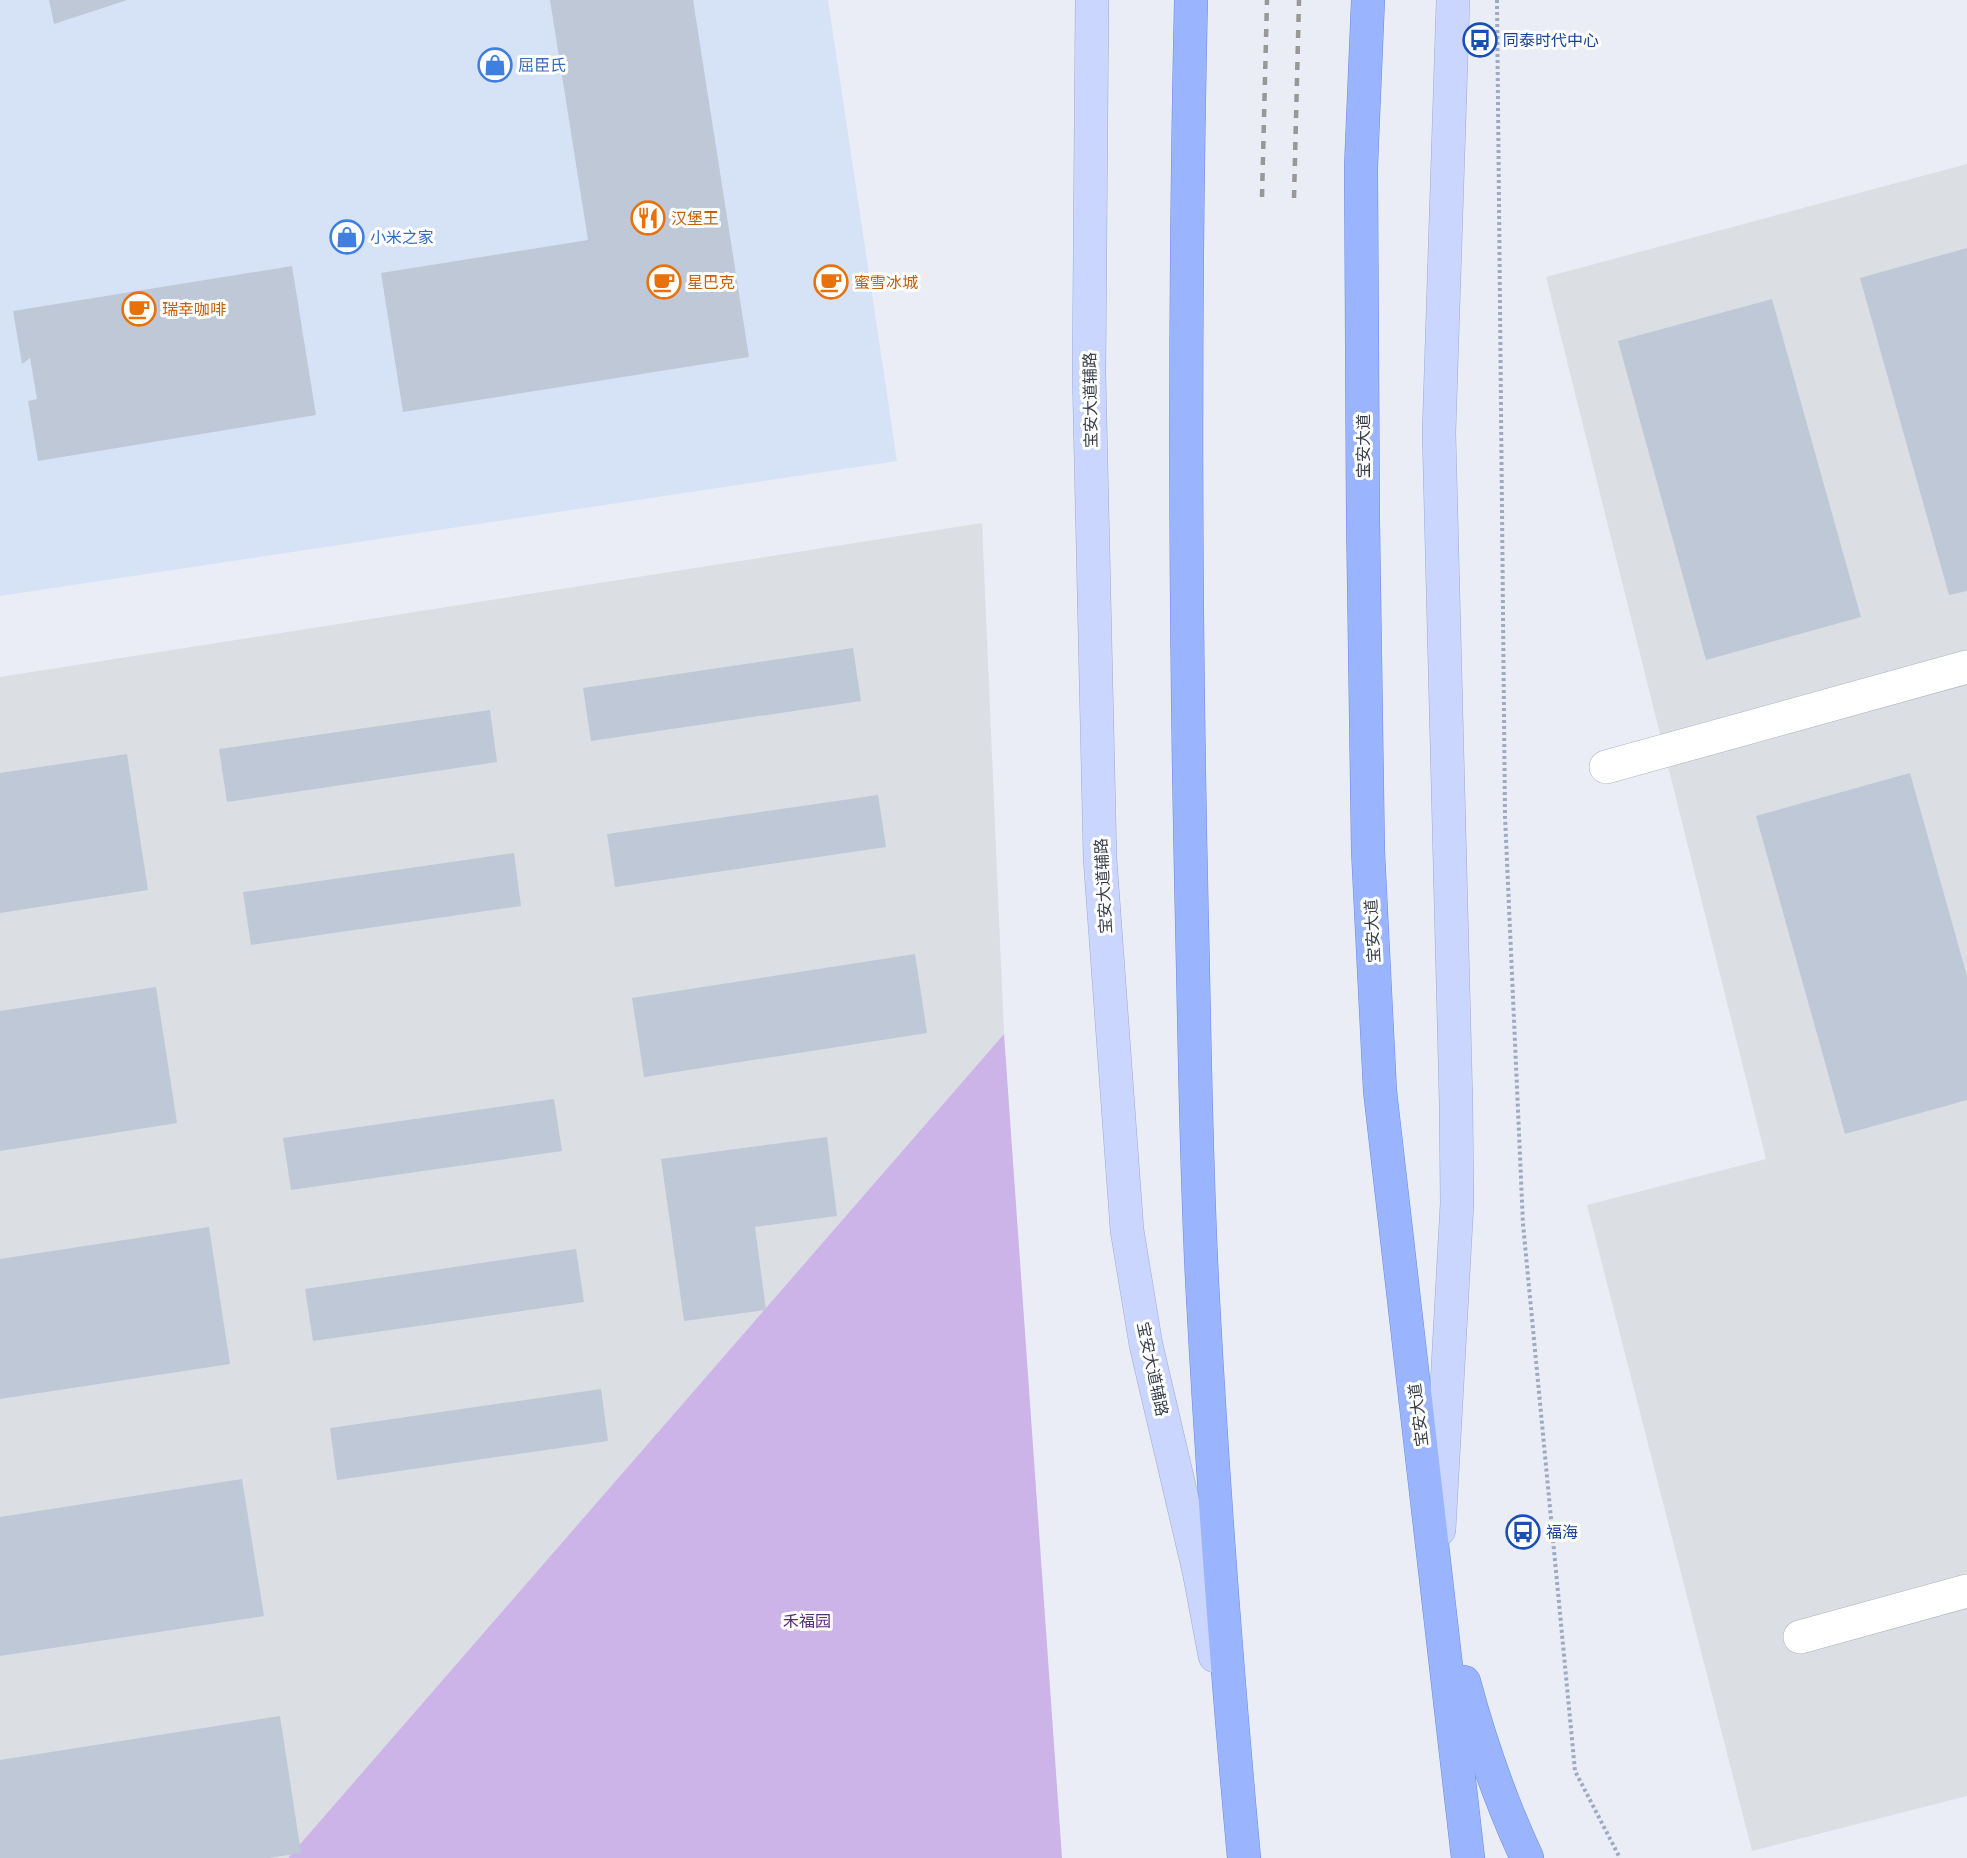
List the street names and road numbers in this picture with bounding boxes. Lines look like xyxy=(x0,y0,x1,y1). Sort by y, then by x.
street label: 宝安大道辅路 xyxy=(1080,352,1101,448)
street label: 宝安大道 xyxy=(1354,414,1373,478)
street label: 宝安大道辅路 xyxy=(1091,838,1115,934)
street label: 宝安大道 xyxy=(1361,899,1384,963)
street label: 宝安大道辅路 xyxy=(1133,1320,1172,1418)
street label: 宝安大道 xyxy=(1405,1382,1432,1448)

